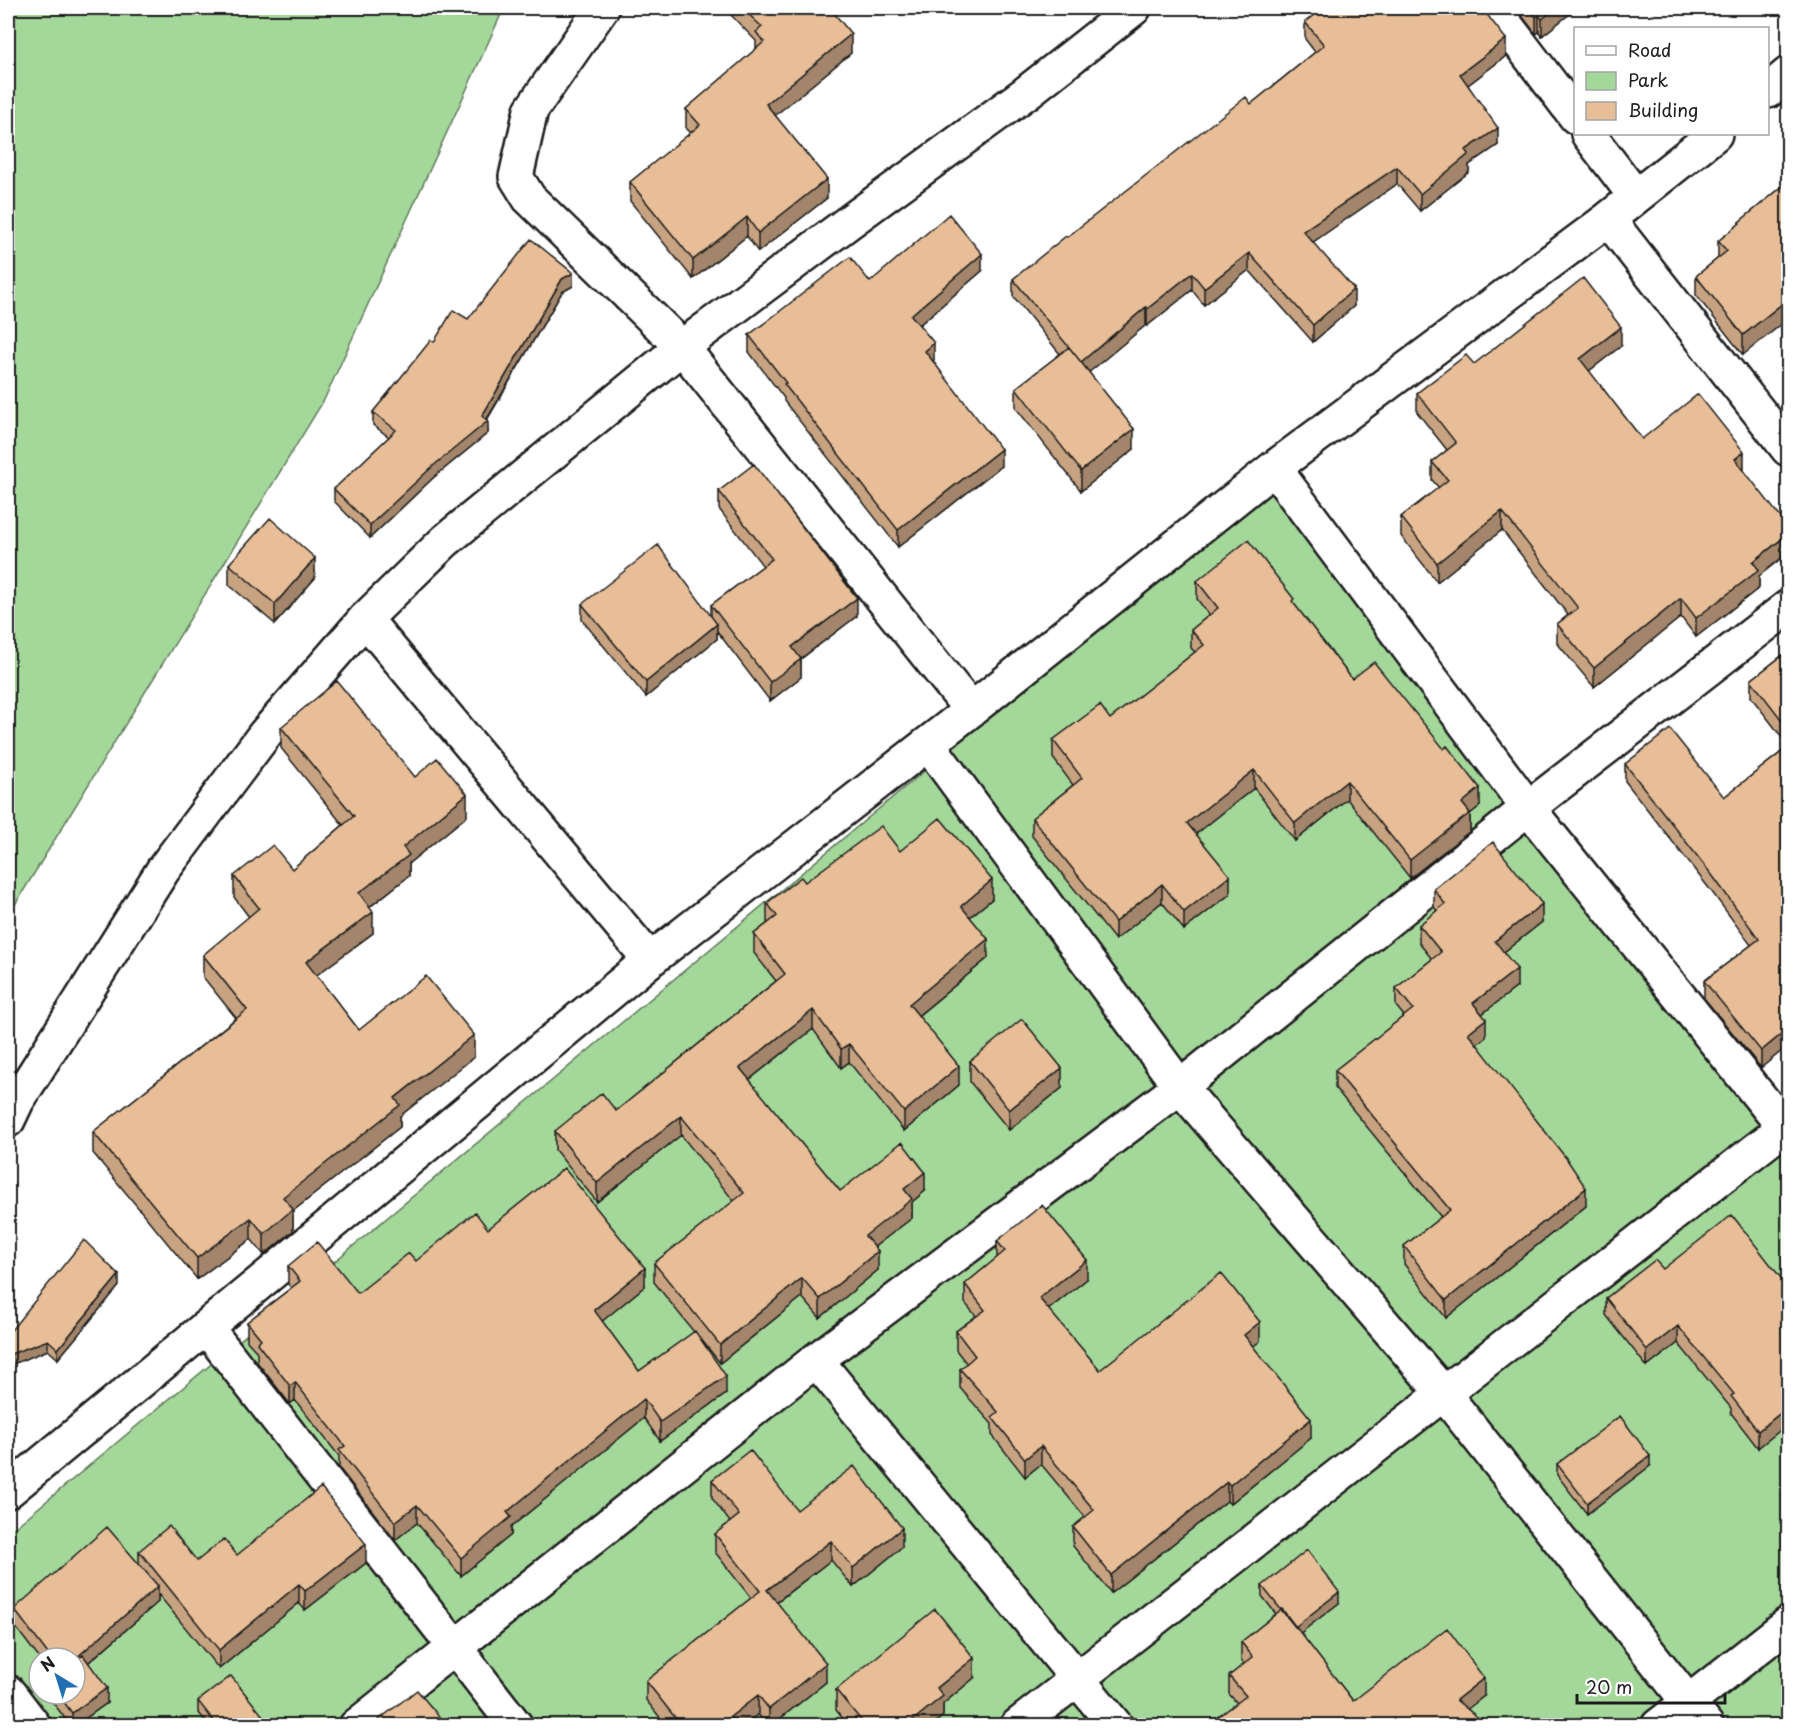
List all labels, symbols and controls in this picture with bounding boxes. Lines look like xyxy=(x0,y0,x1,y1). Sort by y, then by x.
legend xyxy=(1574,27,1769,135)
text: Road xyxy=(1628,36,1672,63)
text: Park xyxy=(1628,66,1668,93)
text: Building xyxy=(1628,96,1698,123)
north arrow xyxy=(27,1646,87,1706)
text: N xyxy=(35,1650,60,1677)
scale bar xyxy=(1577,1667,1726,1705)
text: 20 m xyxy=(1586,1673,1632,1700)

